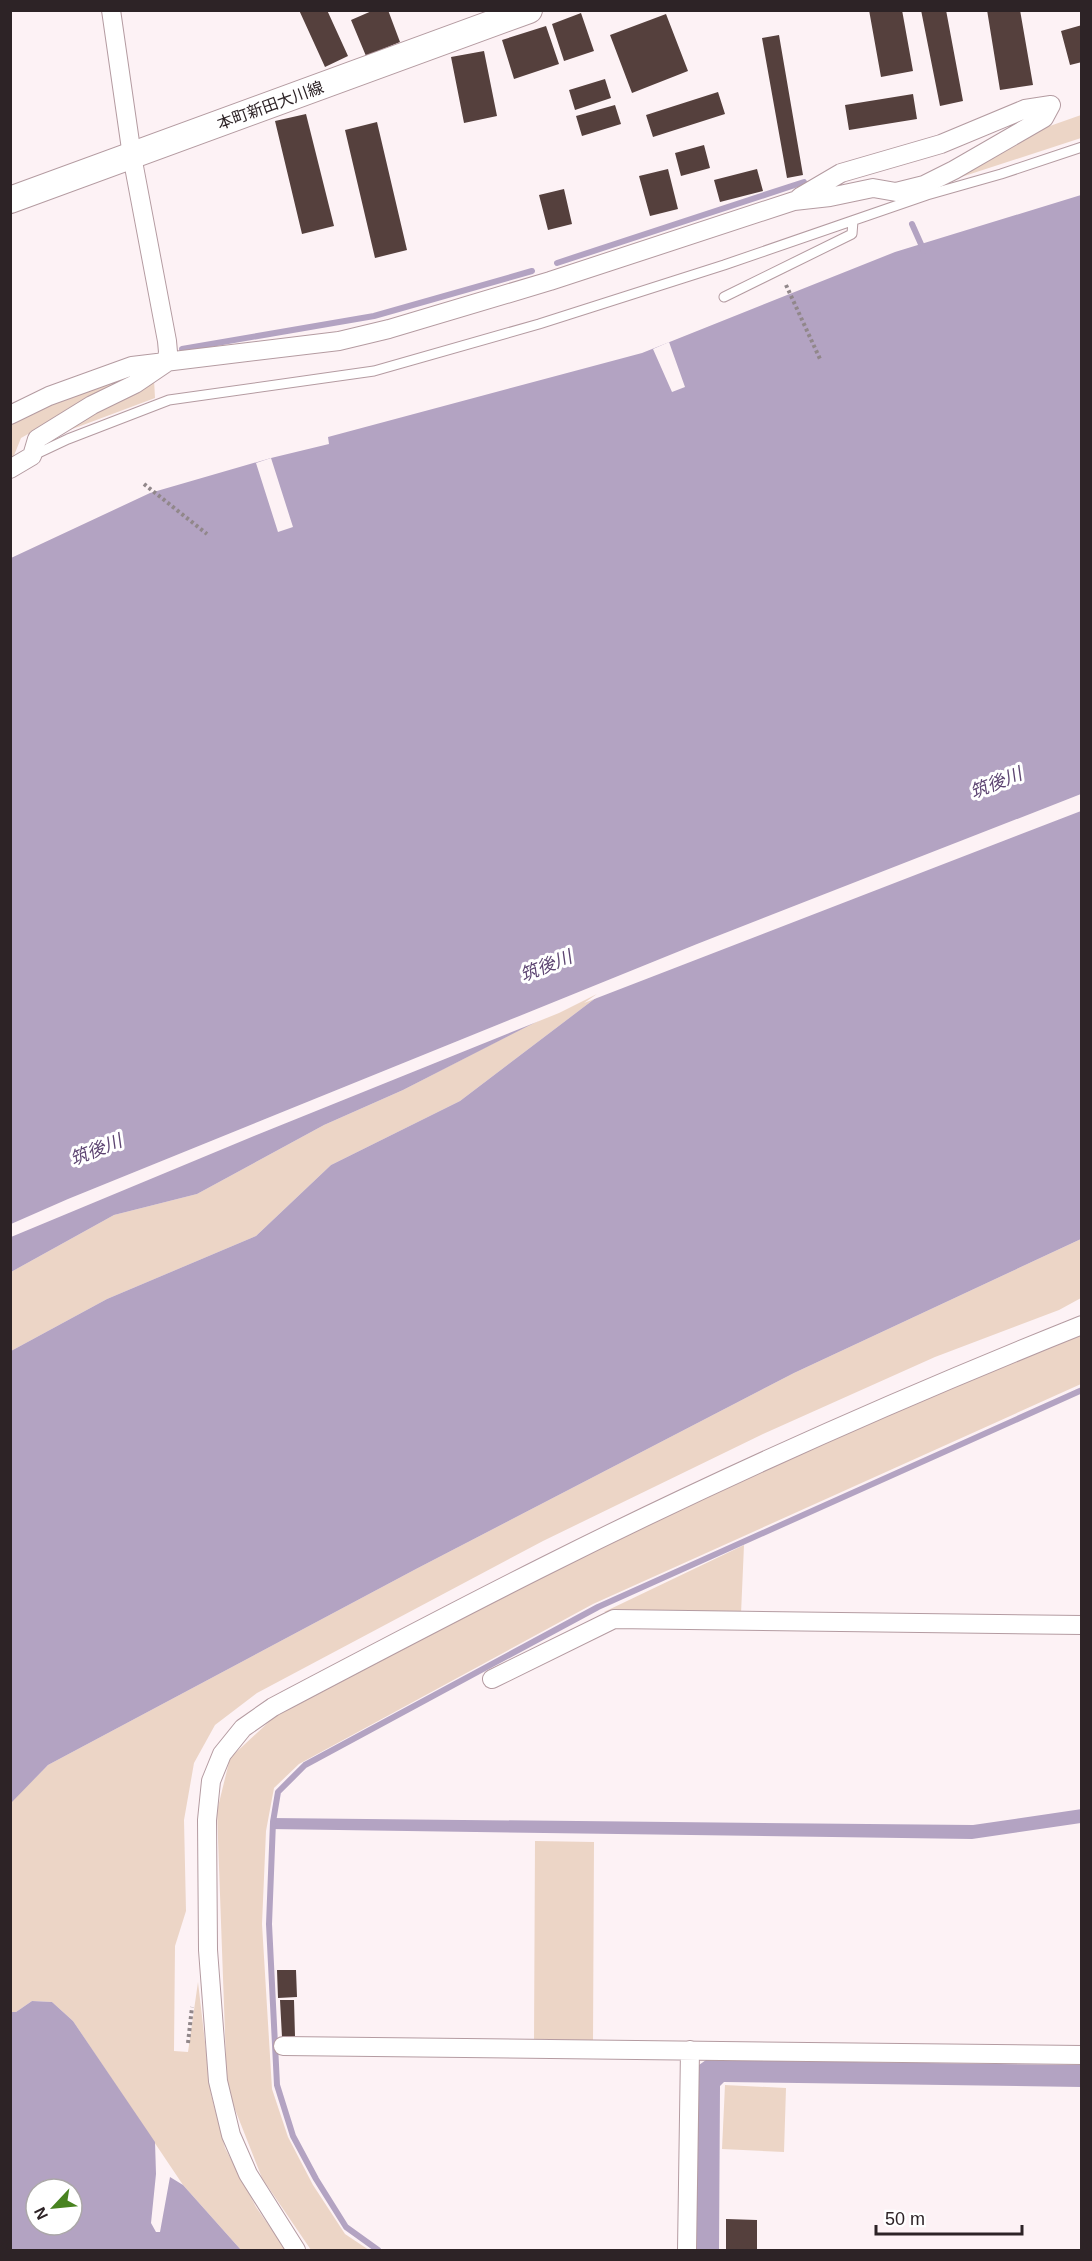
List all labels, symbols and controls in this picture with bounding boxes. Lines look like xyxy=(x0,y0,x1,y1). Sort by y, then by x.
street label: 本町新田大川線 xyxy=(215,78,326,133)
water label: 筑後川 xyxy=(967,763,1027,802)
water label: 筑後川 xyxy=(517,946,577,985)
water label: 筑後川 xyxy=(67,1130,127,1169)
north arrow xyxy=(24,2177,84,2237)
scale bar xyxy=(876,2198,1022,2236)
text: N xyxy=(31,2204,51,2222)
text: 50 m xyxy=(885,2209,925,2229)

